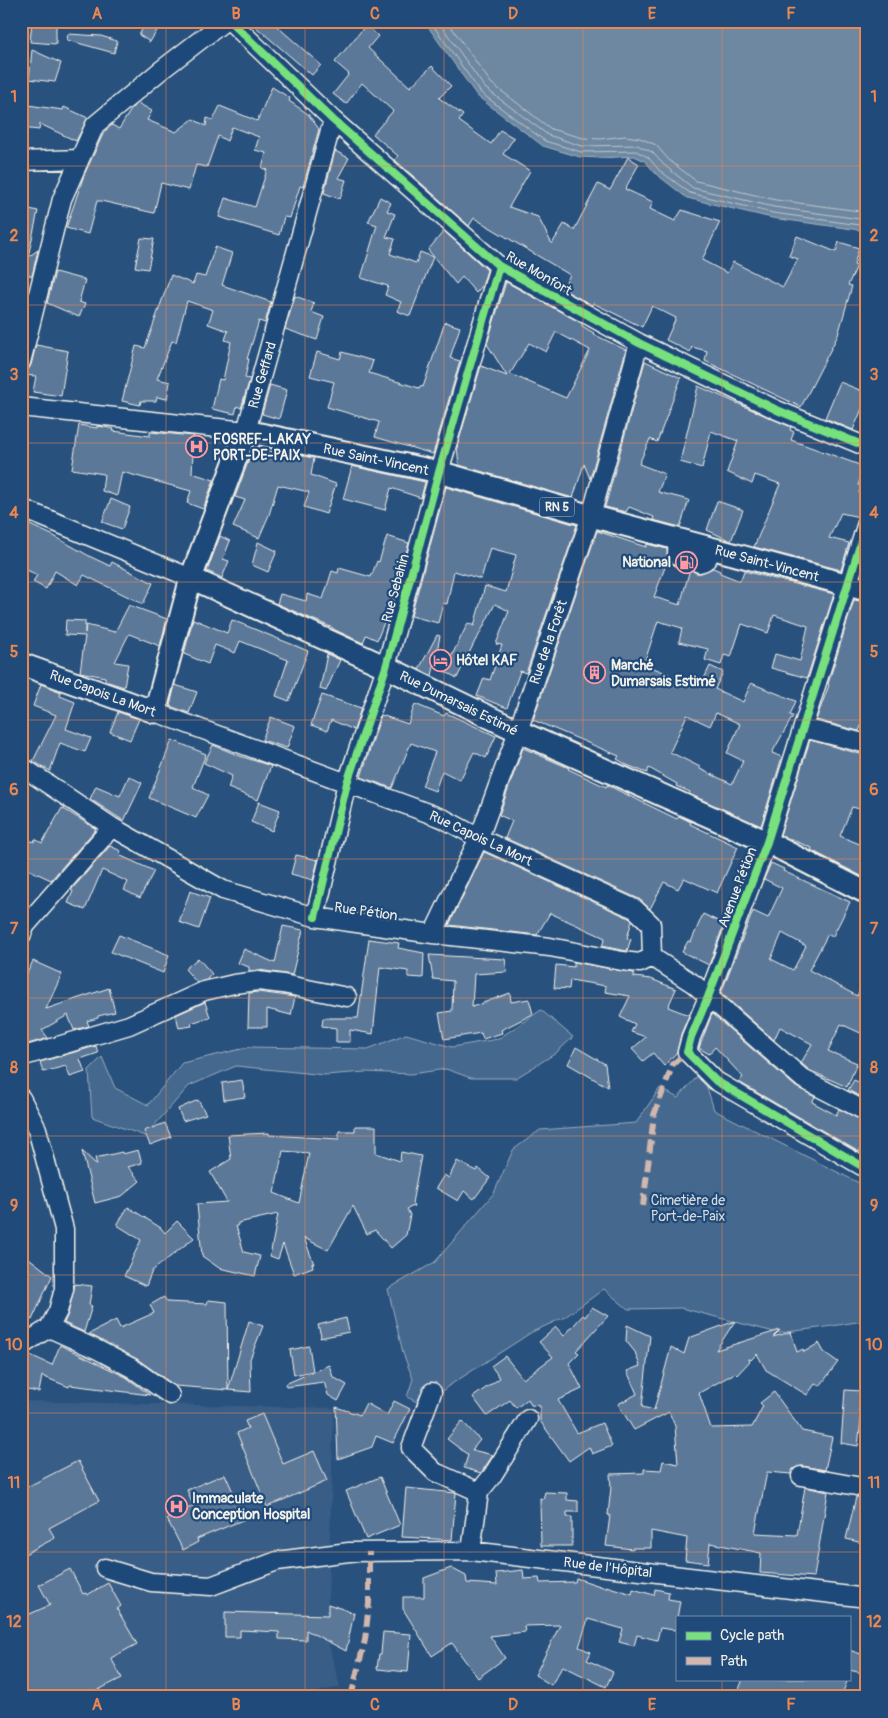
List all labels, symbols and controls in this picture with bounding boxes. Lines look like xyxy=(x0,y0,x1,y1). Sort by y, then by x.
text: A xyxy=(92,4,103,24)
text: B xyxy=(231,4,241,24)
text: C xyxy=(370,4,380,24)
text: D xyxy=(508,4,518,24)
text: E xyxy=(648,4,657,24)
text: F xyxy=(786,4,796,24)
text: 1 xyxy=(11,87,17,107)
text: 1 xyxy=(871,87,877,107)
text: 2 xyxy=(10,226,19,246)
text: 2 xyxy=(870,226,879,246)
street label: Rue Monfort xyxy=(503,248,575,299)
street label: Rue Geffard xyxy=(245,340,280,410)
text: 3 xyxy=(10,365,19,385)
text: 3 xyxy=(870,365,879,385)
place label: FOSREF-LAKAY PORT-DE-PAIX xyxy=(213,431,312,464)
hospital icon: FOSREF-LAKAY PORT-DE-PAIX xyxy=(185,435,209,459)
street label: Rue Saint-Vincent xyxy=(322,440,431,479)
road number: RN 5 xyxy=(540,498,574,516)
text: 4 xyxy=(9,503,19,523)
text: 4 xyxy=(869,503,879,523)
street label: Rue Saint-Vincent xyxy=(713,541,821,586)
fuel station icon: National xyxy=(675,550,699,574)
street label: Rue Sebahin xyxy=(378,552,413,624)
place label: National xyxy=(622,554,671,571)
street label: Rue de la Forêt xyxy=(526,597,571,687)
text: 5 xyxy=(10,642,19,662)
text: 5 xyxy=(870,642,879,662)
hotel icon: Hôtel KAF xyxy=(428,648,452,672)
place label: Hôtel KAF xyxy=(456,652,518,669)
place label: Marché Dumarsais Estimé xyxy=(611,657,716,690)
building icon: Marché Dumarsais Estimé xyxy=(583,661,607,685)
street label: Rue Capois La Mort xyxy=(47,666,159,721)
street label: Rue Dumarsais Estimé xyxy=(397,667,521,740)
text: 6 xyxy=(9,780,19,800)
text: 6 xyxy=(869,780,879,800)
street label: Rue Capois La Mort xyxy=(427,807,535,870)
street label: Avenue Pétion xyxy=(714,845,761,930)
street label: Rue Pétion xyxy=(333,899,399,924)
text: 7 xyxy=(10,919,19,939)
text: 7 xyxy=(870,919,879,939)
text: 8 xyxy=(10,1058,18,1078)
text: 8 xyxy=(870,1058,878,1078)
park label: Cimetière de Port-de-Paix xyxy=(651,1192,725,1225)
text: 9 xyxy=(10,1196,18,1216)
text: 9 xyxy=(870,1196,878,1216)
text: 10 xyxy=(5,1335,23,1355)
text: 10 xyxy=(865,1335,883,1355)
text: 11 xyxy=(8,1473,20,1493)
text: 11 xyxy=(868,1473,880,1493)
place label: Immaculate Conception Hospital xyxy=(192,1490,310,1523)
hospital icon: Immaculate Conception Hospital xyxy=(164,1494,188,1518)
street label: Rue de l'Hôpital xyxy=(563,1554,653,1581)
text: 12 xyxy=(6,1612,22,1632)
text: 12 xyxy=(866,1612,882,1632)
legend xyxy=(676,1616,850,1680)
text: Cycle path xyxy=(720,1626,784,1645)
text: Path xyxy=(720,1652,747,1671)
text: A xyxy=(92,1695,103,1715)
text: B xyxy=(231,1695,241,1715)
text: C xyxy=(370,1695,380,1715)
text: D xyxy=(508,1695,518,1715)
text: E xyxy=(648,1695,657,1715)
text: F xyxy=(786,1695,796,1715)

